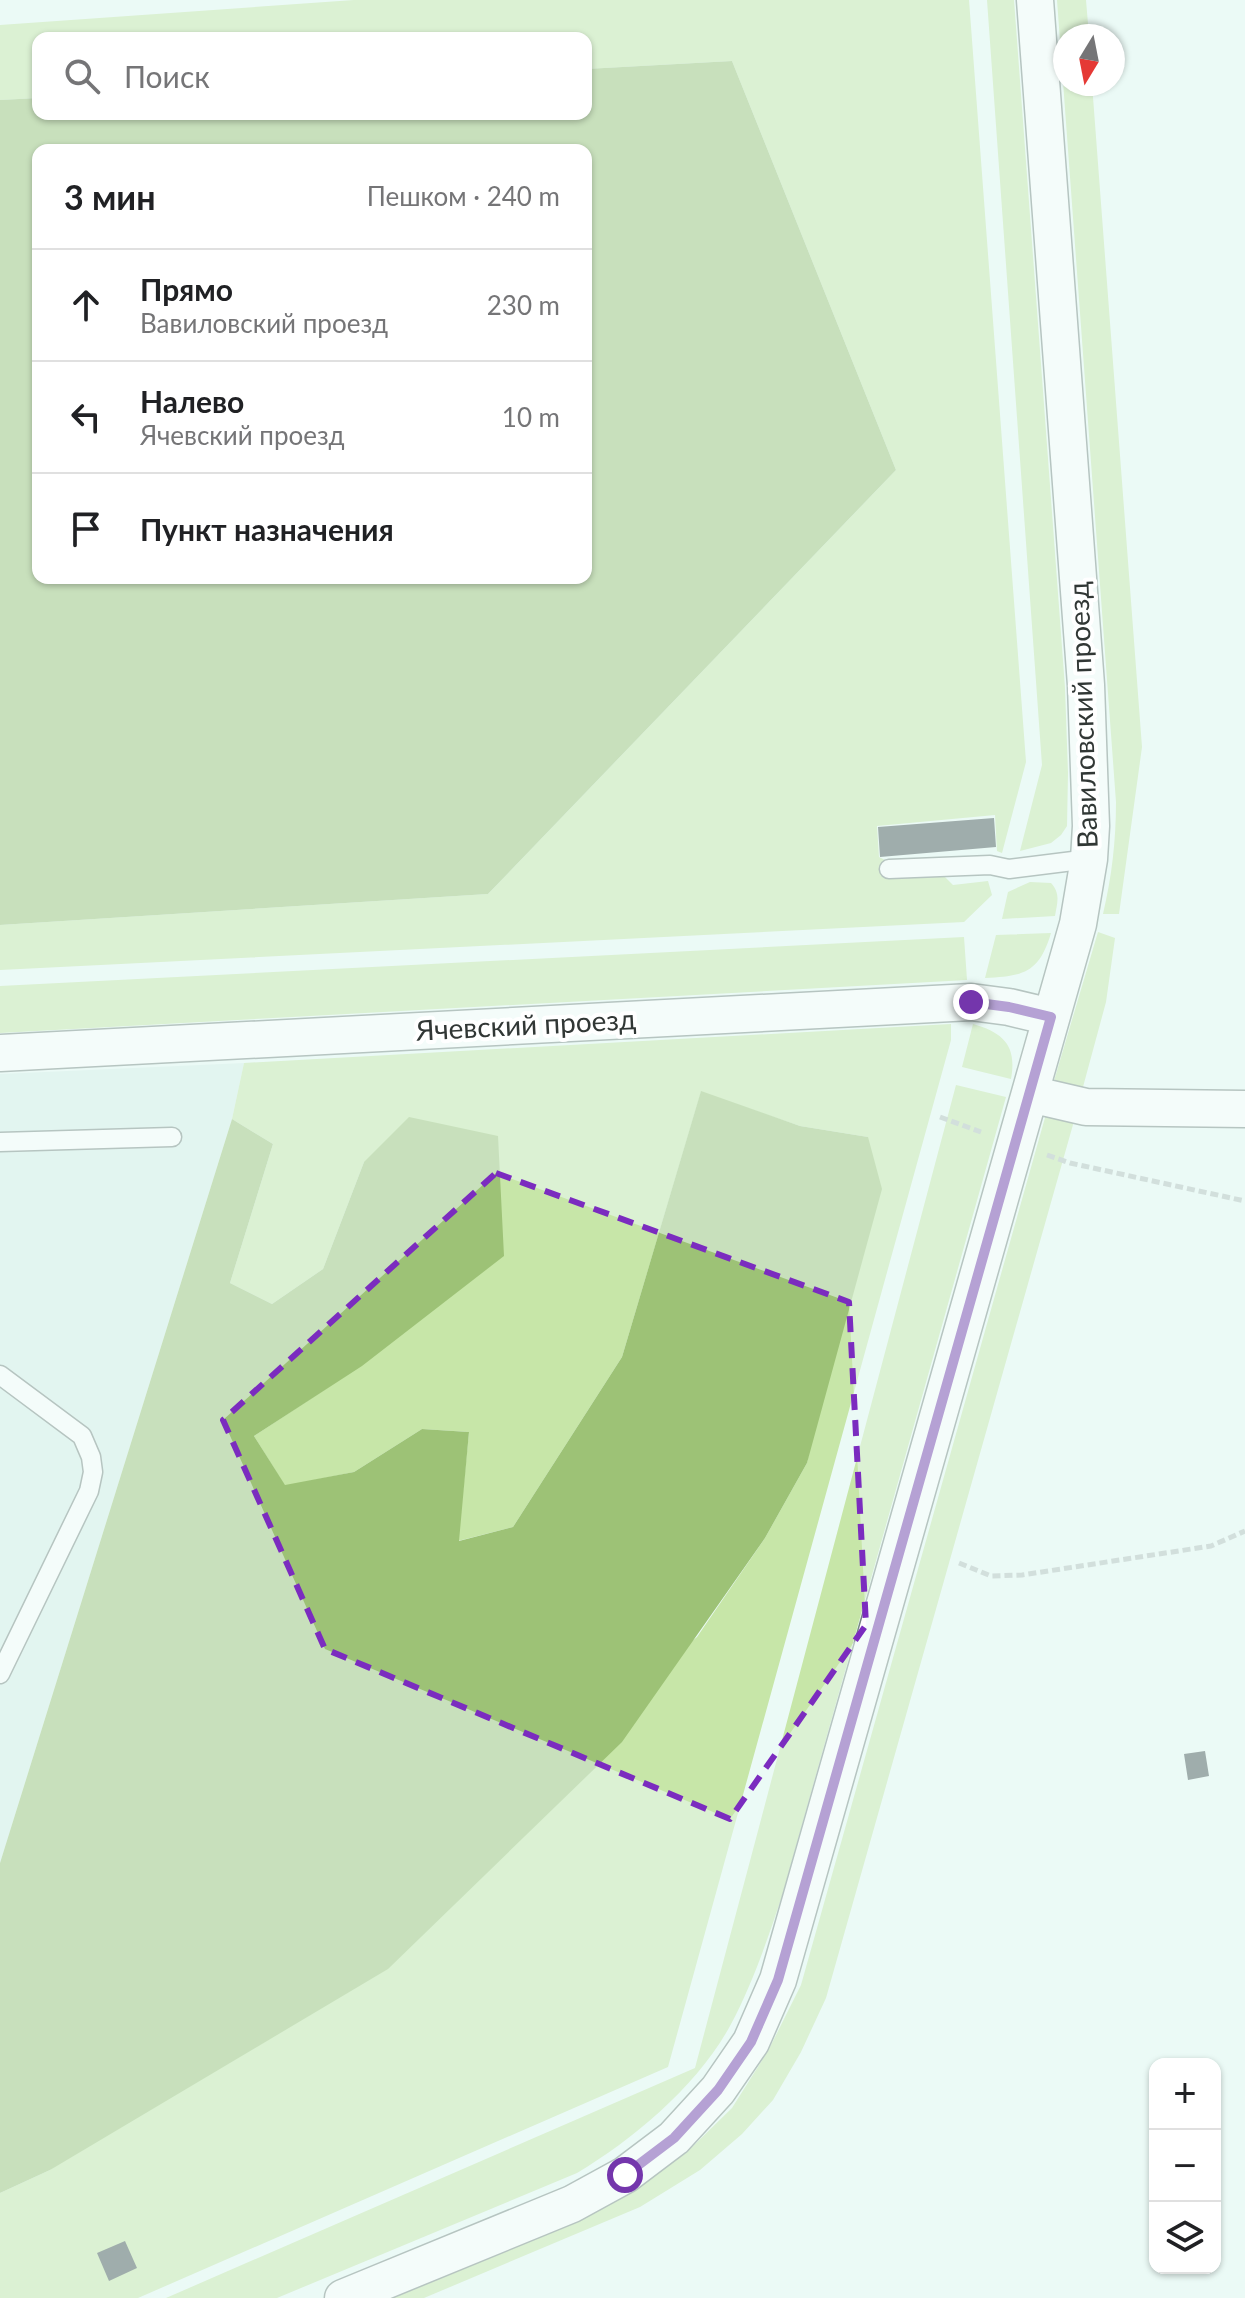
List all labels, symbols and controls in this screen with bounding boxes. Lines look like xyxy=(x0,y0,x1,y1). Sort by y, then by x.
north arrow xyxy=(1053,24,1125,96)
search box xyxy=(32,32,592,120)
icon: search xyxy=(60,54,104,98)
text: Поиск xyxy=(124,58,210,94)
text: 3 мин xyxy=(64,176,156,217)
text: Пешком · 240 m xyxy=(367,180,560,212)
text: Прямо xyxy=(140,271,233,307)
icon: ahead xyxy=(64,283,108,327)
text: 230 m xyxy=(487,289,560,321)
text: Вавиловский проезд xyxy=(140,307,388,339)
text: Налево xyxy=(140,383,244,419)
icon: left xyxy=(64,395,108,439)
text: 10 m xyxy=(502,401,560,433)
text: Ячевский проезд xyxy=(140,419,345,451)
icon: arrive xyxy=(64,507,108,551)
text: Пункт назначения xyxy=(140,511,394,547)
street label: Вавиловский проезд xyxy=(1060,581,1104,849)
route end xyxy=(953,984,989,1020)
street label: Ячевский проезд xyxy=(414,1001,637,1047)
map controls xyxy=(1149,2058,1221,2274)
button: + xyxy=(1149,2058,1221,2130)
button: − xyxy=(1149,2130,1221,2202)
route start xyxy=(607,2157,643,2193)
button: layers xyxy=(1149,2202,1221,2274)

